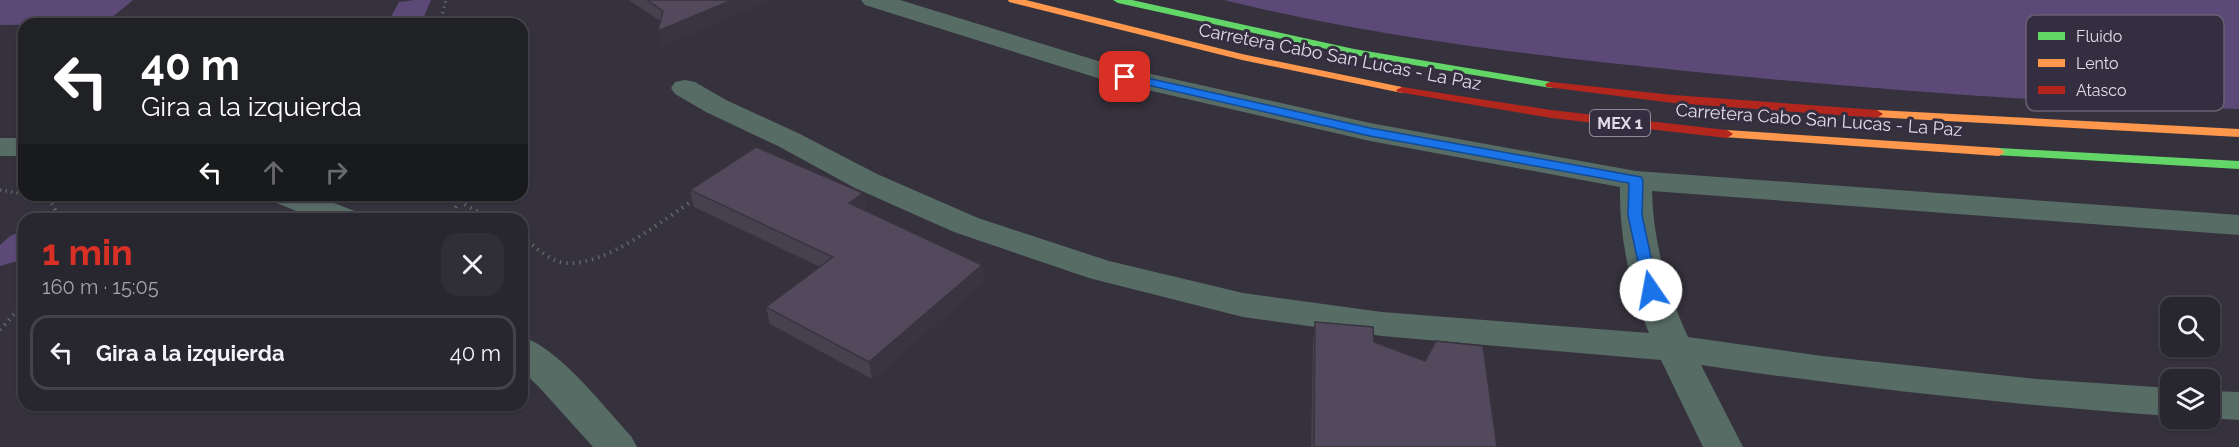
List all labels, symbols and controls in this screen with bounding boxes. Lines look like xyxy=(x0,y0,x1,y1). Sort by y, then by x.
legend xyxy=(2026,15,2224,111)
street label: Carretera Cabo San Lucas - La Paz xyxy=(1197,19,1483,94)
text: Fluido xyxy=(2076,27,2122,46)
text: 40 m xyxy=(141,41,240,90)
icon: left xyxy=(42,42,120,120)
pin xyxy=(1099,51,1150,102)
text: Lento xyxy=(2076,54,2119,73)
icon: arrive xyxy=(1108,60,1141,93)
text: Atasco xyxy=(2076,81,2127,100)
text: Gira a la izquierda xyxy=(141,91,362,122)
street label: Carretera Cabo San Lucas - La Paz xyxy=(1675,99,1963,140)
road number: MEX 1 xyxy=(1590,110,1650,136)
icon: left xyxy=(194,156,227,189)
icon: ahead xyxy=(257,156,290,189)
icon: right xyxy=(320,156,353,189)
text: 1 min xyxy=(42,231,133,273)
button: close xyxy=(441,233,504,296)
position arrow xyxy=(1619,258,1683,322)
text: 160 m · 15:05 xyxy=(42,275,159,299)
map controls xyxy=(2160,297,2220,429)
button: search xyxy=(2160,297,2220,357)
icon: left xyxy=(45,336,78,369)
text: Gira a la izquierda xyxy=(96,340,285,366)
text: 40 m xyxy=(450,340,501,366)
button: layers xyxy=(2160,369,2220,429)

